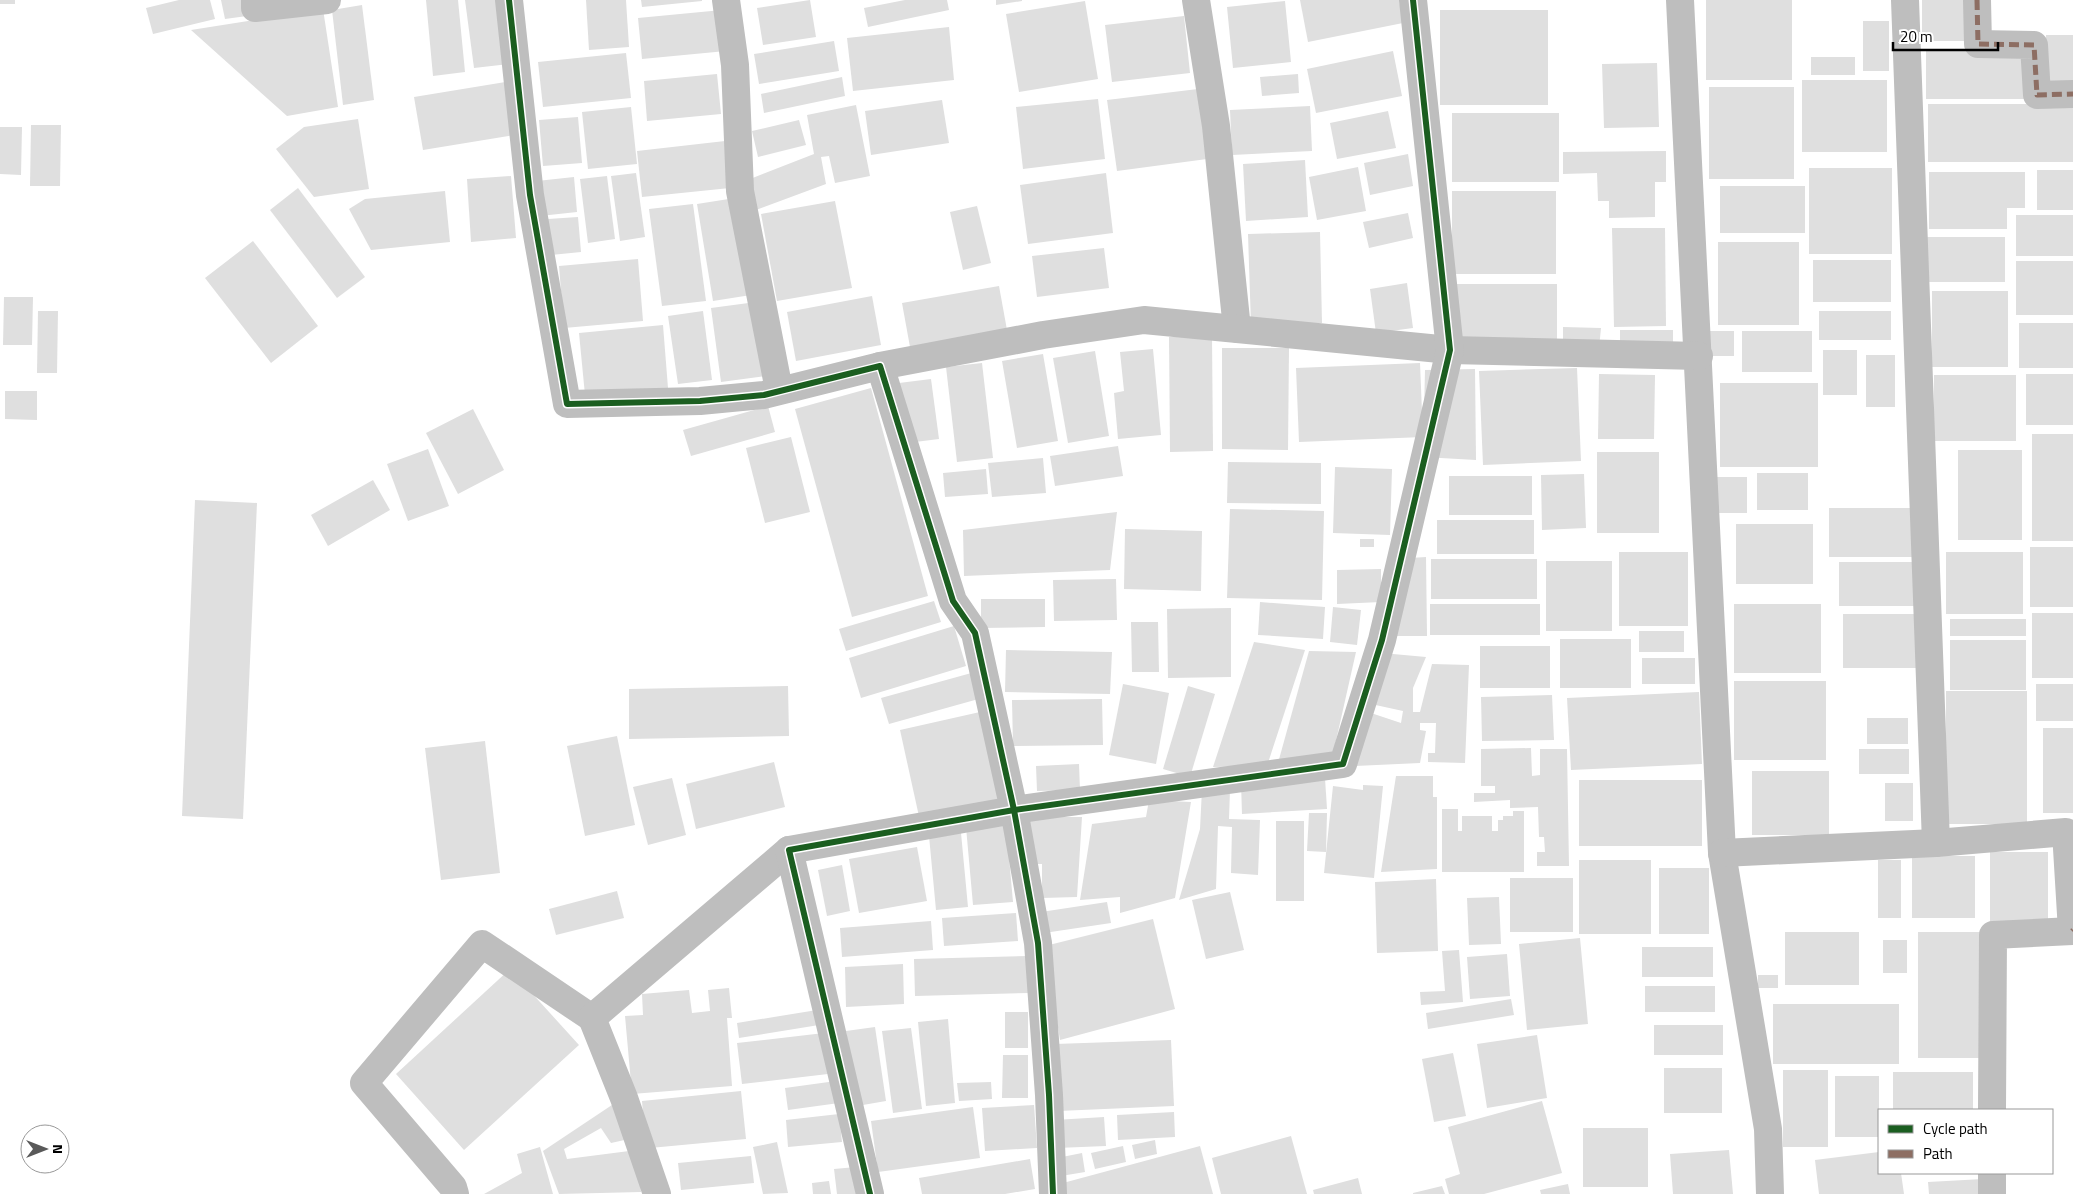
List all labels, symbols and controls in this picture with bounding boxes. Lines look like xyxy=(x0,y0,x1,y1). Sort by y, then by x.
scale bar xyxy=(1893,20,1998,52)
text: 20 m xyxy=(1900,25,1933,48)
legend xyxy=(1878,1109,2053,1174)
text: Cycle path xyxy=(1923,1117,1988,1140)
north arrow xyxy=(20,1124,70,1174)
text: Path xyxy=(1923,1142,1953,1165)
text: N xyxy=(48,1144,69,1154)

